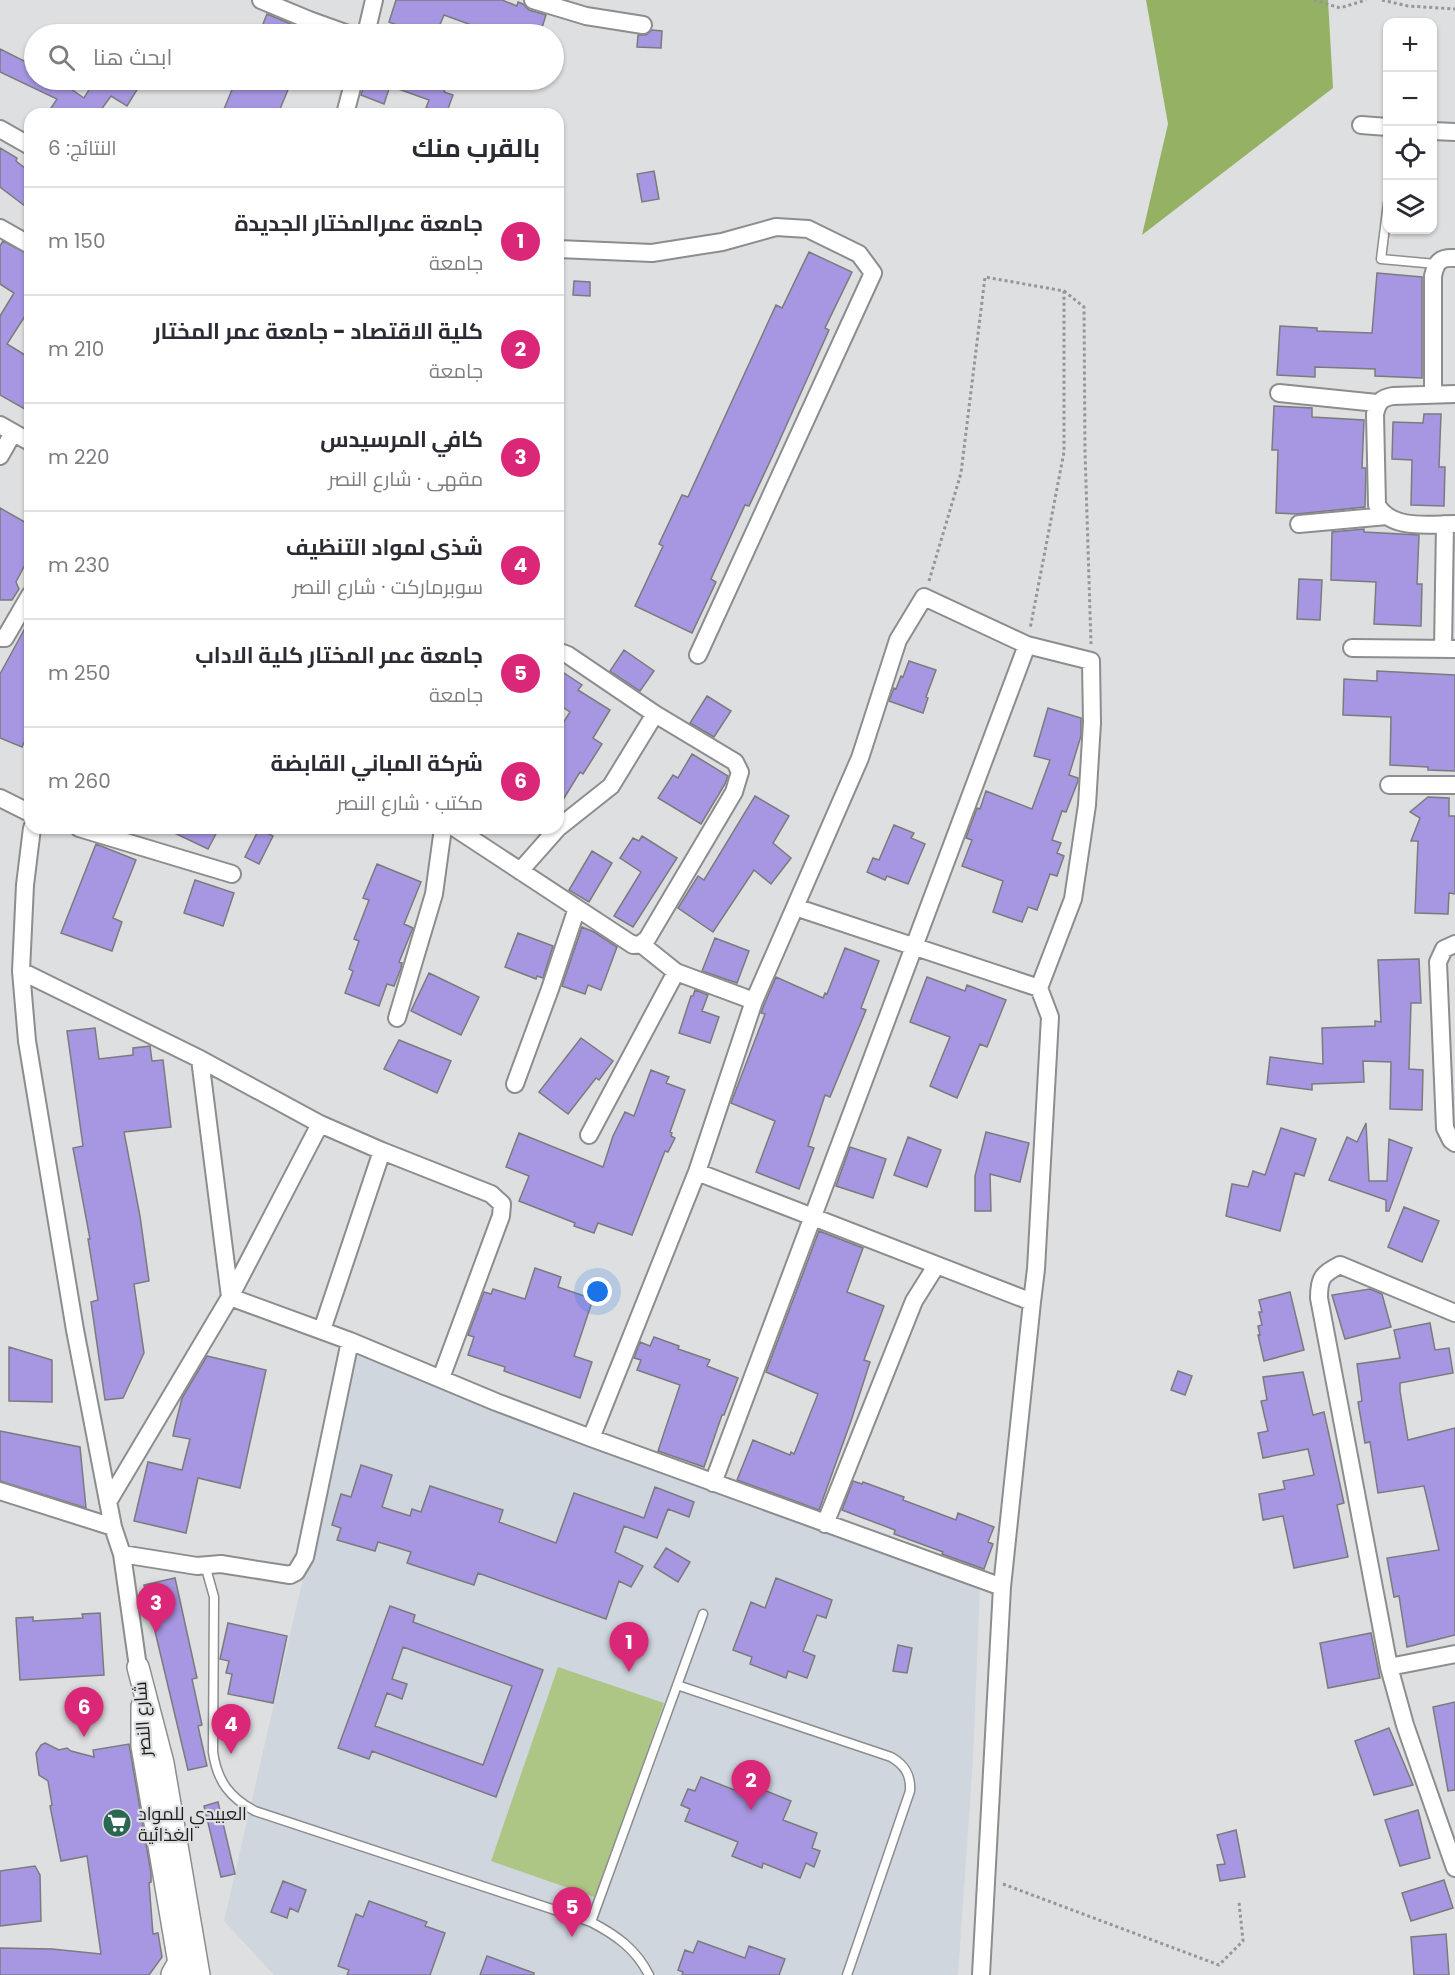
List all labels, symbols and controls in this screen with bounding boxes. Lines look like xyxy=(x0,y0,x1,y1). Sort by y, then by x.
map controls xyxy=(1383,18,1437,234)
button: + xyxy=(1383,18,1437,72)
search box xyxy=(24,24,564,90)
icon: search xyxy=(45,41,78,74)
text: ابحث هنا xyxy=(93,42,172,73)
button: − xyxy=(1383,72,1437,126)
button: locate xyxy=(1383,126,1437,180)
text: بالقرب منك xyxy=(412,130,540,166)
text: النتائج: 6 xyxy=(48,134,117,162)
button: layers xyxy=(1383,180,1437,234)
text: جامعة عمرالمختار الجديدة xyxy=(234,208,483,239)
text: 150 m xyxy=(48,227,105,255)
text: 1 xyxy=(517,227,524,255)
text: جامعة xyxy=(429,249,483,277)
text: كلية الاقتصاد - جامعة عمر المختار xyxy=(153,316,483,347)
text: 210 m xyxy=(48,335,104,363)
text: 2 xyxy=(515,335,526,363)
text: جامعة xyxy=(429,357,483,385)
text: كافي المرسيدس xyxy=(320,424,483,455)
text: 220 m xyxy=(48,443,110,471)
text: 3 xyxy=(514,443,527,471)
text: مقهى · شارع النصر xyxy=(328,465,483,493)
text: شذى لمواد التنظيف xyxy=(286,532,483,563)
text: 230 m xyxy=(48,551,110,579)
text: 4 xyxy=(514,551,527,579)
text: سوبرماركت · شارع النصر xyxy=(293,573,483,601)
text: جامعة عمر المختار كلية الاداب xyxy=(195,640,483,671)
text: 250 m xyxy=(48,659,111,687)
text: 5 xyxy=(514,659,527,687)
text: جامعة xyxy=(429,681,483,709)
text: شركة المباني القابضة xyxy=(270,748,483,779)
text: 260 m xyxy=(48,767,111,795)
text: 6 xyxy=(514,767,527,795)
text: مكتب · شارع النصر xyxy=(337,789,483,817)
your location xyxy=(583,1277,612,1306)
pin: 3 xyxy=(136,1584,176,1633)
pin: 1 xyxy=(610,1622,648,1672)
street label: شارع النصر xyxy=(127,1681,157,1758)
pin: 6 xyxy=(64,1688,104,1737)
pin: 4 xyxy=(212,1704,250,1754)
pin: 2 xyxy=(732,1760,771,1810)
place label: العبيدي للمواد الغذائية xyxy=(138,1801,247,1847)
supermarket icon: العبيدي للمواد الغذائية xyxy=(101,1807,133,1839)
pin: 5 xyxy=(552,1888,592,1937)

